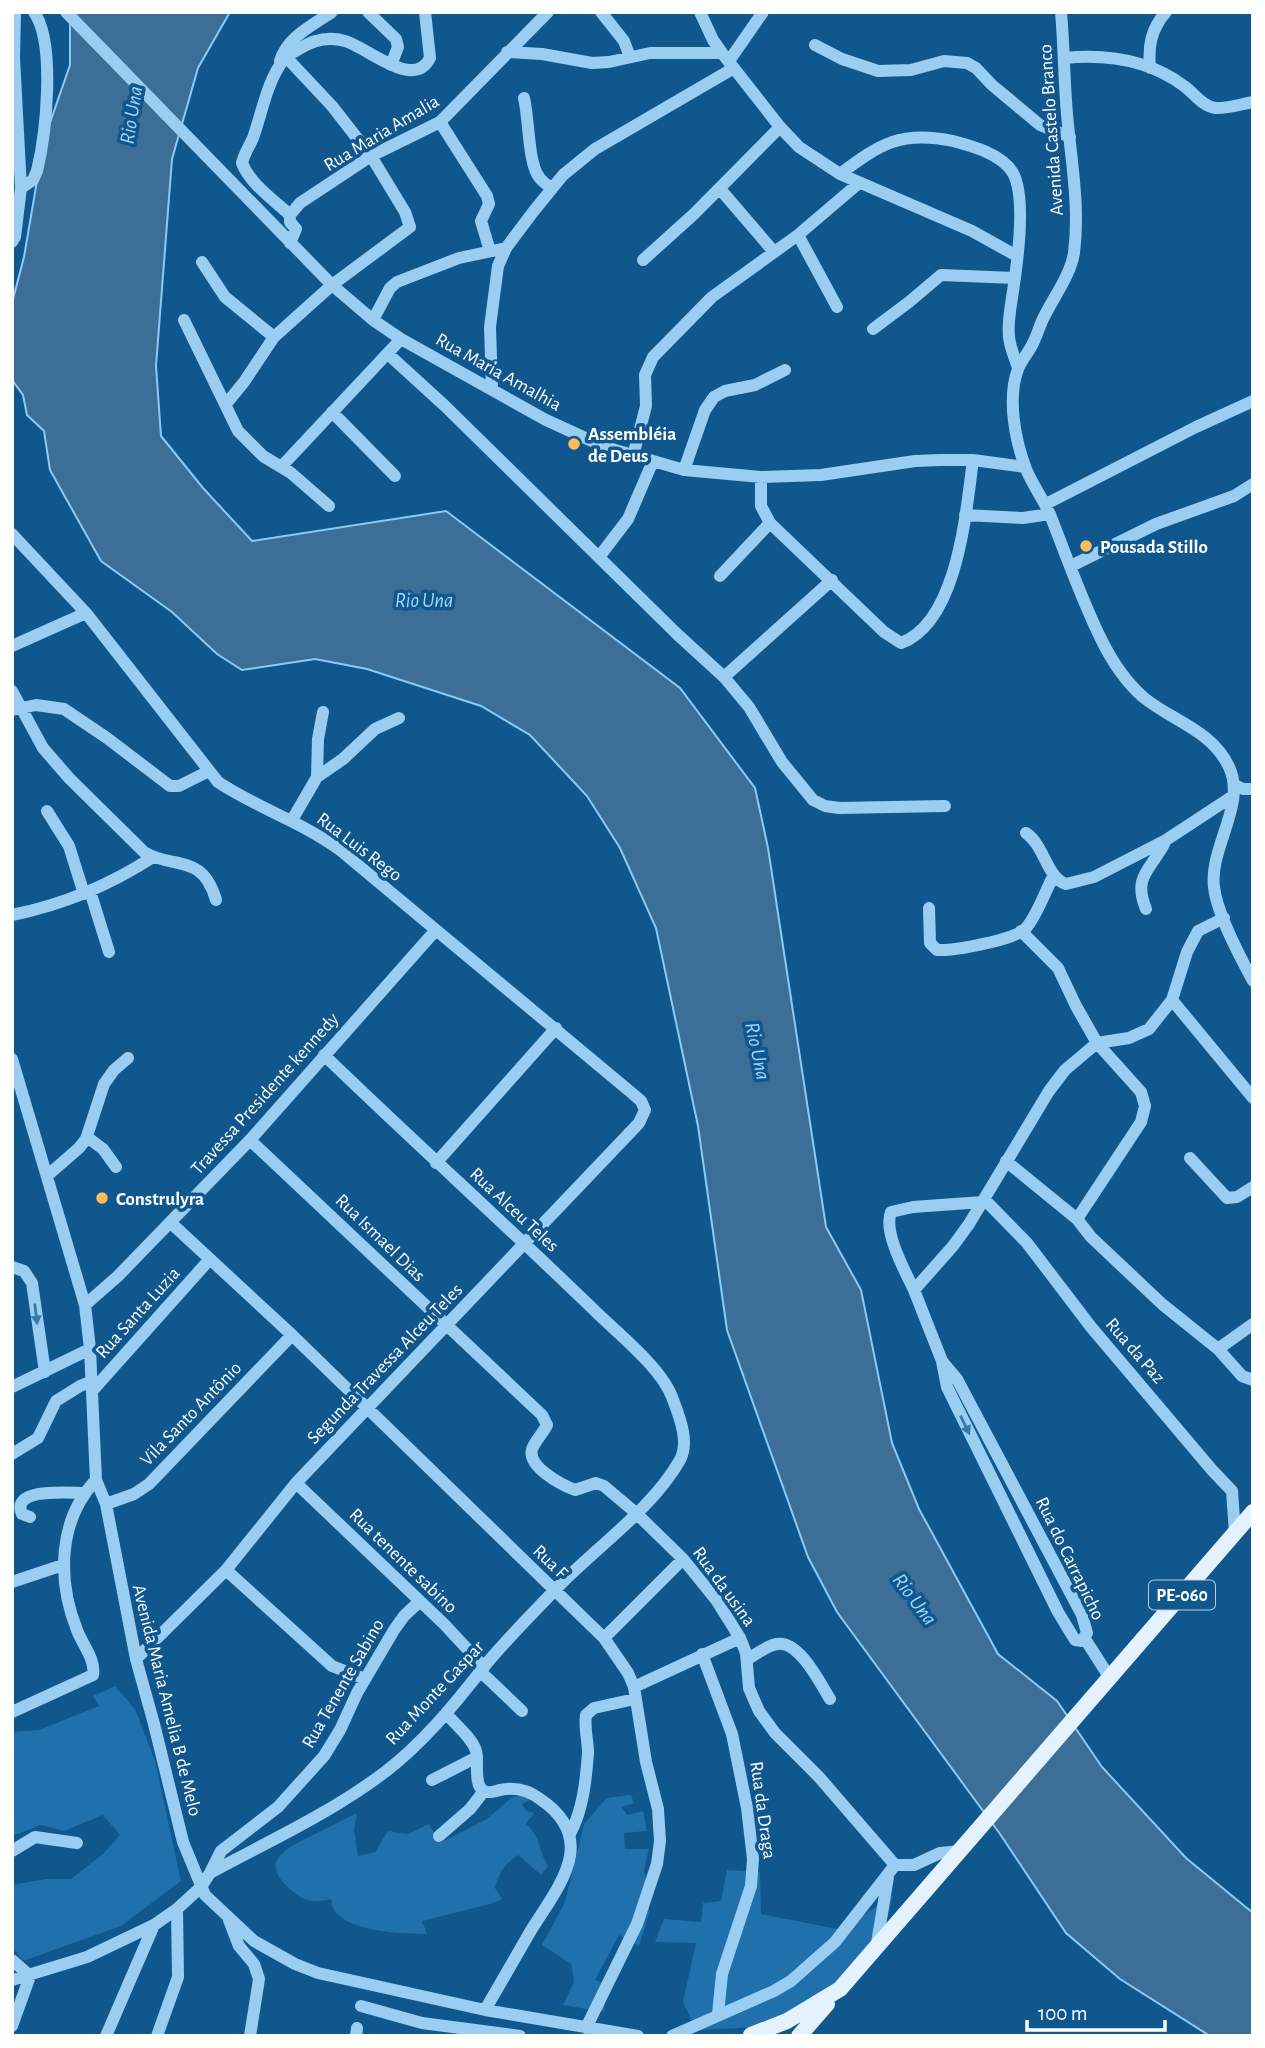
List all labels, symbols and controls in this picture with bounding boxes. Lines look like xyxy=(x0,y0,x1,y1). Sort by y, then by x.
street label: Avenida Castelo Branco xyxy=(1036,44,1067,216)
water label: Rio Una xyxy=(117,85,146,146)
street label: Rua Maria Amalia xyxy=(321,91,443,175)
street label: Rua Maria Amalhia xyxy=(432,330,565,415)
place label: Assembléia de Deus xyxy=(588,425,676,466)
marker: Assembléia de Deus xyxy=(566,436,582,452)
marker: Pousada Stillo xyxy=(1078,538,1094,554)
place label: Pousada Stillo xyxy=(1100,538,1208,557)
water label: Rio Una xyxy=(395,590,453,611)
street label: Rua Luis Rego xyxy=(313,809,405,885)
street label: Travessa Presidente kennedy xyxy=(188,1009,343,1179)
water label: Rio Una xyxy=(741,1020,774,1082)
street label: Rua Alceu Teles xyxy=(466,1164,562,1256)
marker: Construlyra xyxy=(94,1190,110,1206)
place label: Construlyra xyxy=(116,1190,204,1209)
street label: Rua Ismael Dias xyxy=(331,1191,429,1285)
street label: Rua Santa Luzia xyxy=(92,1264,184,1362)
street label: Segunda Travessa Alceu Teles xyxy=(304,1280,466,1448)
one-way arrow xyxy=(30,1303,41,1325)
street label: Rua da Paz xyxy=(1102,1315,1168,1387)
street label: Vila Santo Antônio xyxy=(137,1358,245,1470)
one-way arrow xyxy=(960,1415,971,1435)
street label: Rua do Carrapicho xyxy=(1032,1494,1108,1623)
street label: Rua tenente sabino xyxy=(345,1505,461,1617)
street label: Rua F xyxy=(529,1541,571,1583)
street label: Rua da usina xyxy=(689,1544,759,1630)
water label: Rio Una xyxy=(889,1570,941,1629)
road number: PE-060 xyxy=(1149,1580,1215,1610)
street label: Avenida Maria Amelia B de Melo xyxy=(129,1583,205,1818)
street label: Rua Tenente Sabino xyxy=(299,1616,388,1752)
street label: Rua Monte Gaspar xyxy=(382,1637,488,1749)
street label: Rua da Draga xyxy=(746,1760,779,1860)
scale bar xyxy=(1027,1988,1165,2032)
text: 100 m xyxy=(1038,2003,1088,2024)

